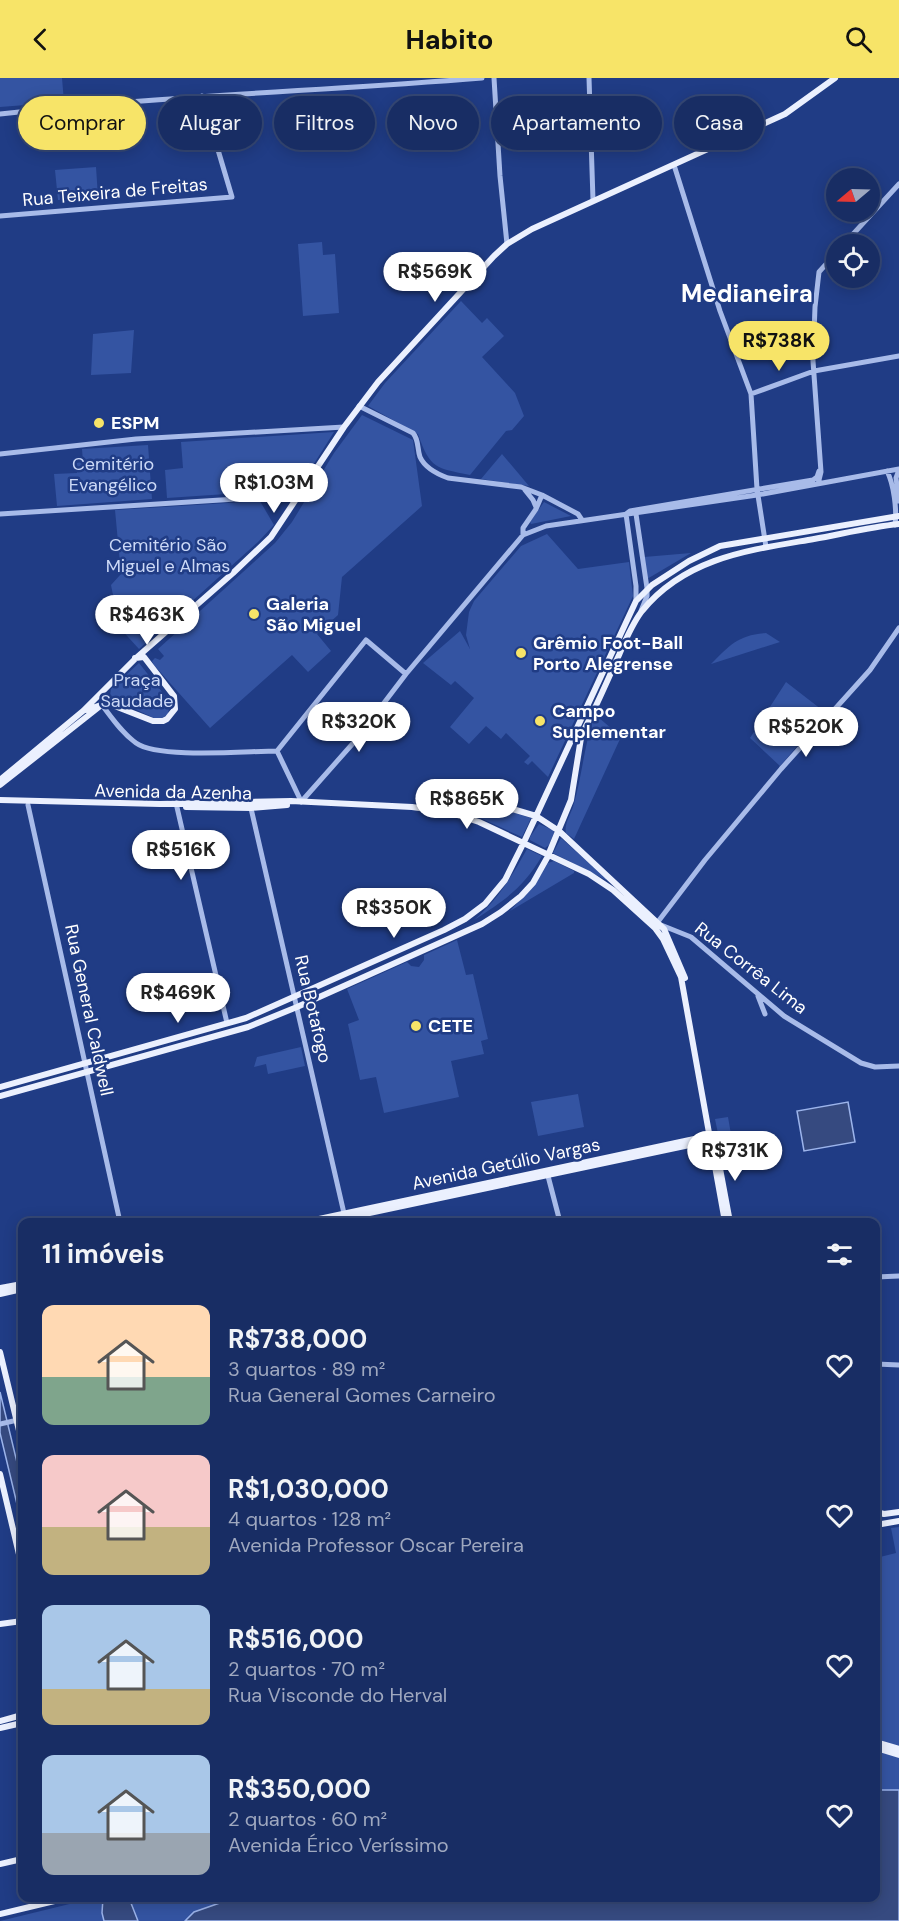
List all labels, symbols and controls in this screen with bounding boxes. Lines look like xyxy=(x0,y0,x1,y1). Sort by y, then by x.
text: Habito xyxy=(406,22,494,57)
icon: back xyxy=(24,23,57,56)
icon: search xyxy=(842,23,875,56)
chip: Comprar xyxy=(18,96,146,150)
chip: Alugar xyxy=(158,96,262,150)
chip: Filtros xyxy=(274,96,375,150)
chip: Novo xyxy=(387,96,479,150)
chip: Apartamento xyxy=(491,96,662,150)
chip: Casa xyxy=(674,96,764,150)
north arrow xyxy=(826,168,880,222)
map controls xyxy=(826,168,880,288)
street label: Rua Teixeira de Freitas xyxy=(21,172,209,212)
button: locate xyxy=(826,234,880,288)
pin: R$569K xyxy=(386,252,484,303)
text: R$569K xyxy=(397,258,473,284)
district label: Medianeira xyxy=(681,278,813,309)
pin: R$738K xyxy=(730,321,828,372)
text: R$738K xyxy=(742,327,816,353)
place label: ESPM xyxy=(111,411,159,435)
marker: ESPM xyxy=(92,416,106,430)
park label: Cemitério Evangélico xyxy=(69,452,157,497)
pin: R$1.03M xyxy=(219,463,329,514)
text: R$1.03M xyxy=(234,469,314,495)
park label: Cemitério São Miguel e Almas xyxy=(106,533,230,578)
place label: Galeria São Miguel xyxy=(266,592,361,637)
pin: R$463K xyxy=(98,595,196,646)
text: R$463K xyxy=(109,601,185,627)
marker: Galeria São Miguel xyxy=(247,607,261,621)
place label: Grêmio Foot-Ball Porto Alegrense xyxy=(533,631,683,676)
marker: Grêmio Foot-Ball Porto Alegrense xyxy=(514,646,528,660)
park label: Praça Saudade xyxy=(100,668,174,713)
place label: Campo Suplementar xyxy=(552,699,666,744)
pin: R$320K xyxy=(310,702,408,753)
pin: R$520K xyxy=(757,707,855,758)
text: R$320K xyxy=(321,708,397,734)
text: R$520K xyxy=(768,713,844,739)
marker: Campo Suplementar xyxy=(533,714,547,728)
street label: Avenida da Azenha xyxy=(94,779,252,805)
pin: R$865K xyxy=(418,779,516,830)
text: R$865K xyxy=(429,785,505,811)
pin: R$516K xyxy=(132,830,230,881)
text: R$516K xyxy=(146,836,216,862)
pin: R$350K xyxy=(345,888,443,939)
text: R$350K xyxy=(356,894,432,920)
street label: Rua Corrêa Lima xyxy=(690,916,812,1020)
street label: Rua General Caldwell xyxy=(59,922,119,1098)
street label: Rua Botafogo xyxy=(289,953,337,1065)
pin: R$469K xyxy=(129,973,227,1024)
text: R$469K xyxy=(140,979,216,1005)
place label: CETE xyxy=(428,1014,473,1038)
marker: CETE xyxy=(409,1019,423,1033)
pin: R$731K xyxy=(686,1131,784,1182)
street label: Avenida Getúlio Vargas xyxy=(410,1132,602,1196)
text: R$731K xyxy=(701,1137,769,1163)
text: 11 imóveis xyxy=(42,1237,165,1271)
icon: filters xyxy=(823,1238,856,1271)
text: R$738,000 xyxy=(228,1322,367,1356)
icon: home xyxy=(90,1329,162,1401)
icon: heart xyxy=(823,1349,856,1382)
text: 3 quartos · 89 m² xyxy=(228,1356,385,1382)
text: Rua General Gomes Carneiro xyxy=(228,1382,496,1408)
text: R$1,030,000 xyxy=(228,1472,389,1506)
icon: home xyxy=(90,1479,162,1551)
icon: heart xyxy=(823,1499,856,1532)
text: 4 quartos · 128 m² xyxy=(228,1506,391,1532)
text: Avenida Professor Oscar Pereira xyxy=(228,1532,524,1558)
text: R$516,000 xyxy=(228,1622,364,1656)
icon: home xyxy=(90,1629,162,1701)
icon: heart xyxy=(823,1649,856,1682)
text: 2 quartos · 70 m² xyxy=(228,1656,385,1682)
text: Rua Visconde do Herval xyxy=(228,1682,447,1708)
text: R$350,000 xyxy=(228,1772,371,1806)
icon: home xyxy=(90,1779,162,1851)
icon: heart xyxy=(823,1799,856,1832)
text: 2 quartos · 60 m² xyxy=(228,1806,387,1832)
text: Avenida Érico Veríssimo xyxy=(228,1832,449,1858)

